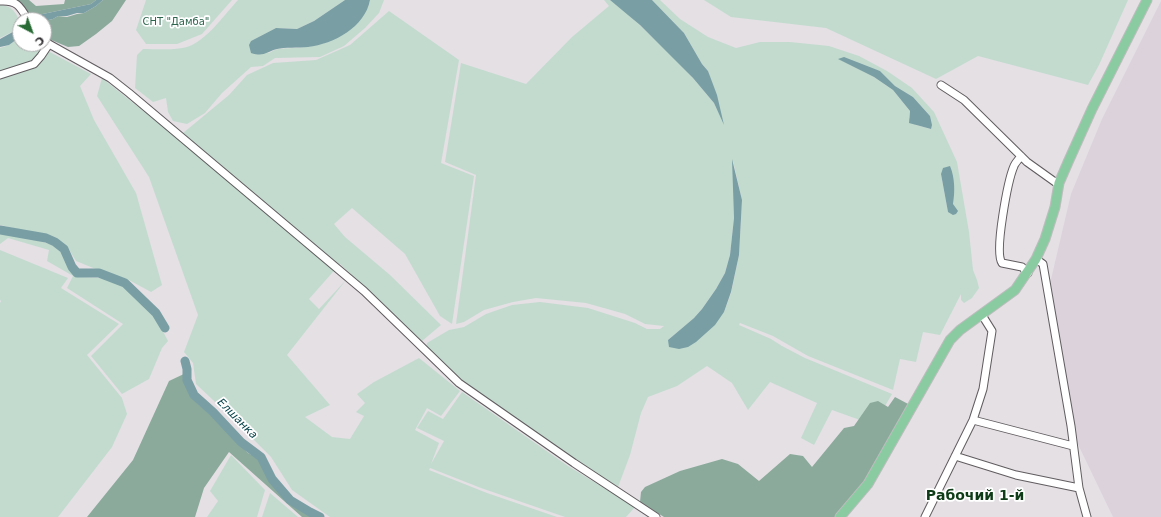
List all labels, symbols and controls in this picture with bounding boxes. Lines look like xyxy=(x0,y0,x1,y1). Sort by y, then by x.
north arrow xyxy=(12,12,52,52)
park label: СНТ "Дамба" xyxy=(143,16,209,28)
text: С xyxy=(32,33,47,48)
water label: Елшанка xyxy=(214,396,260,442)
district label: Рабочий 1‑й xyxy=(926,488,1024,504)

